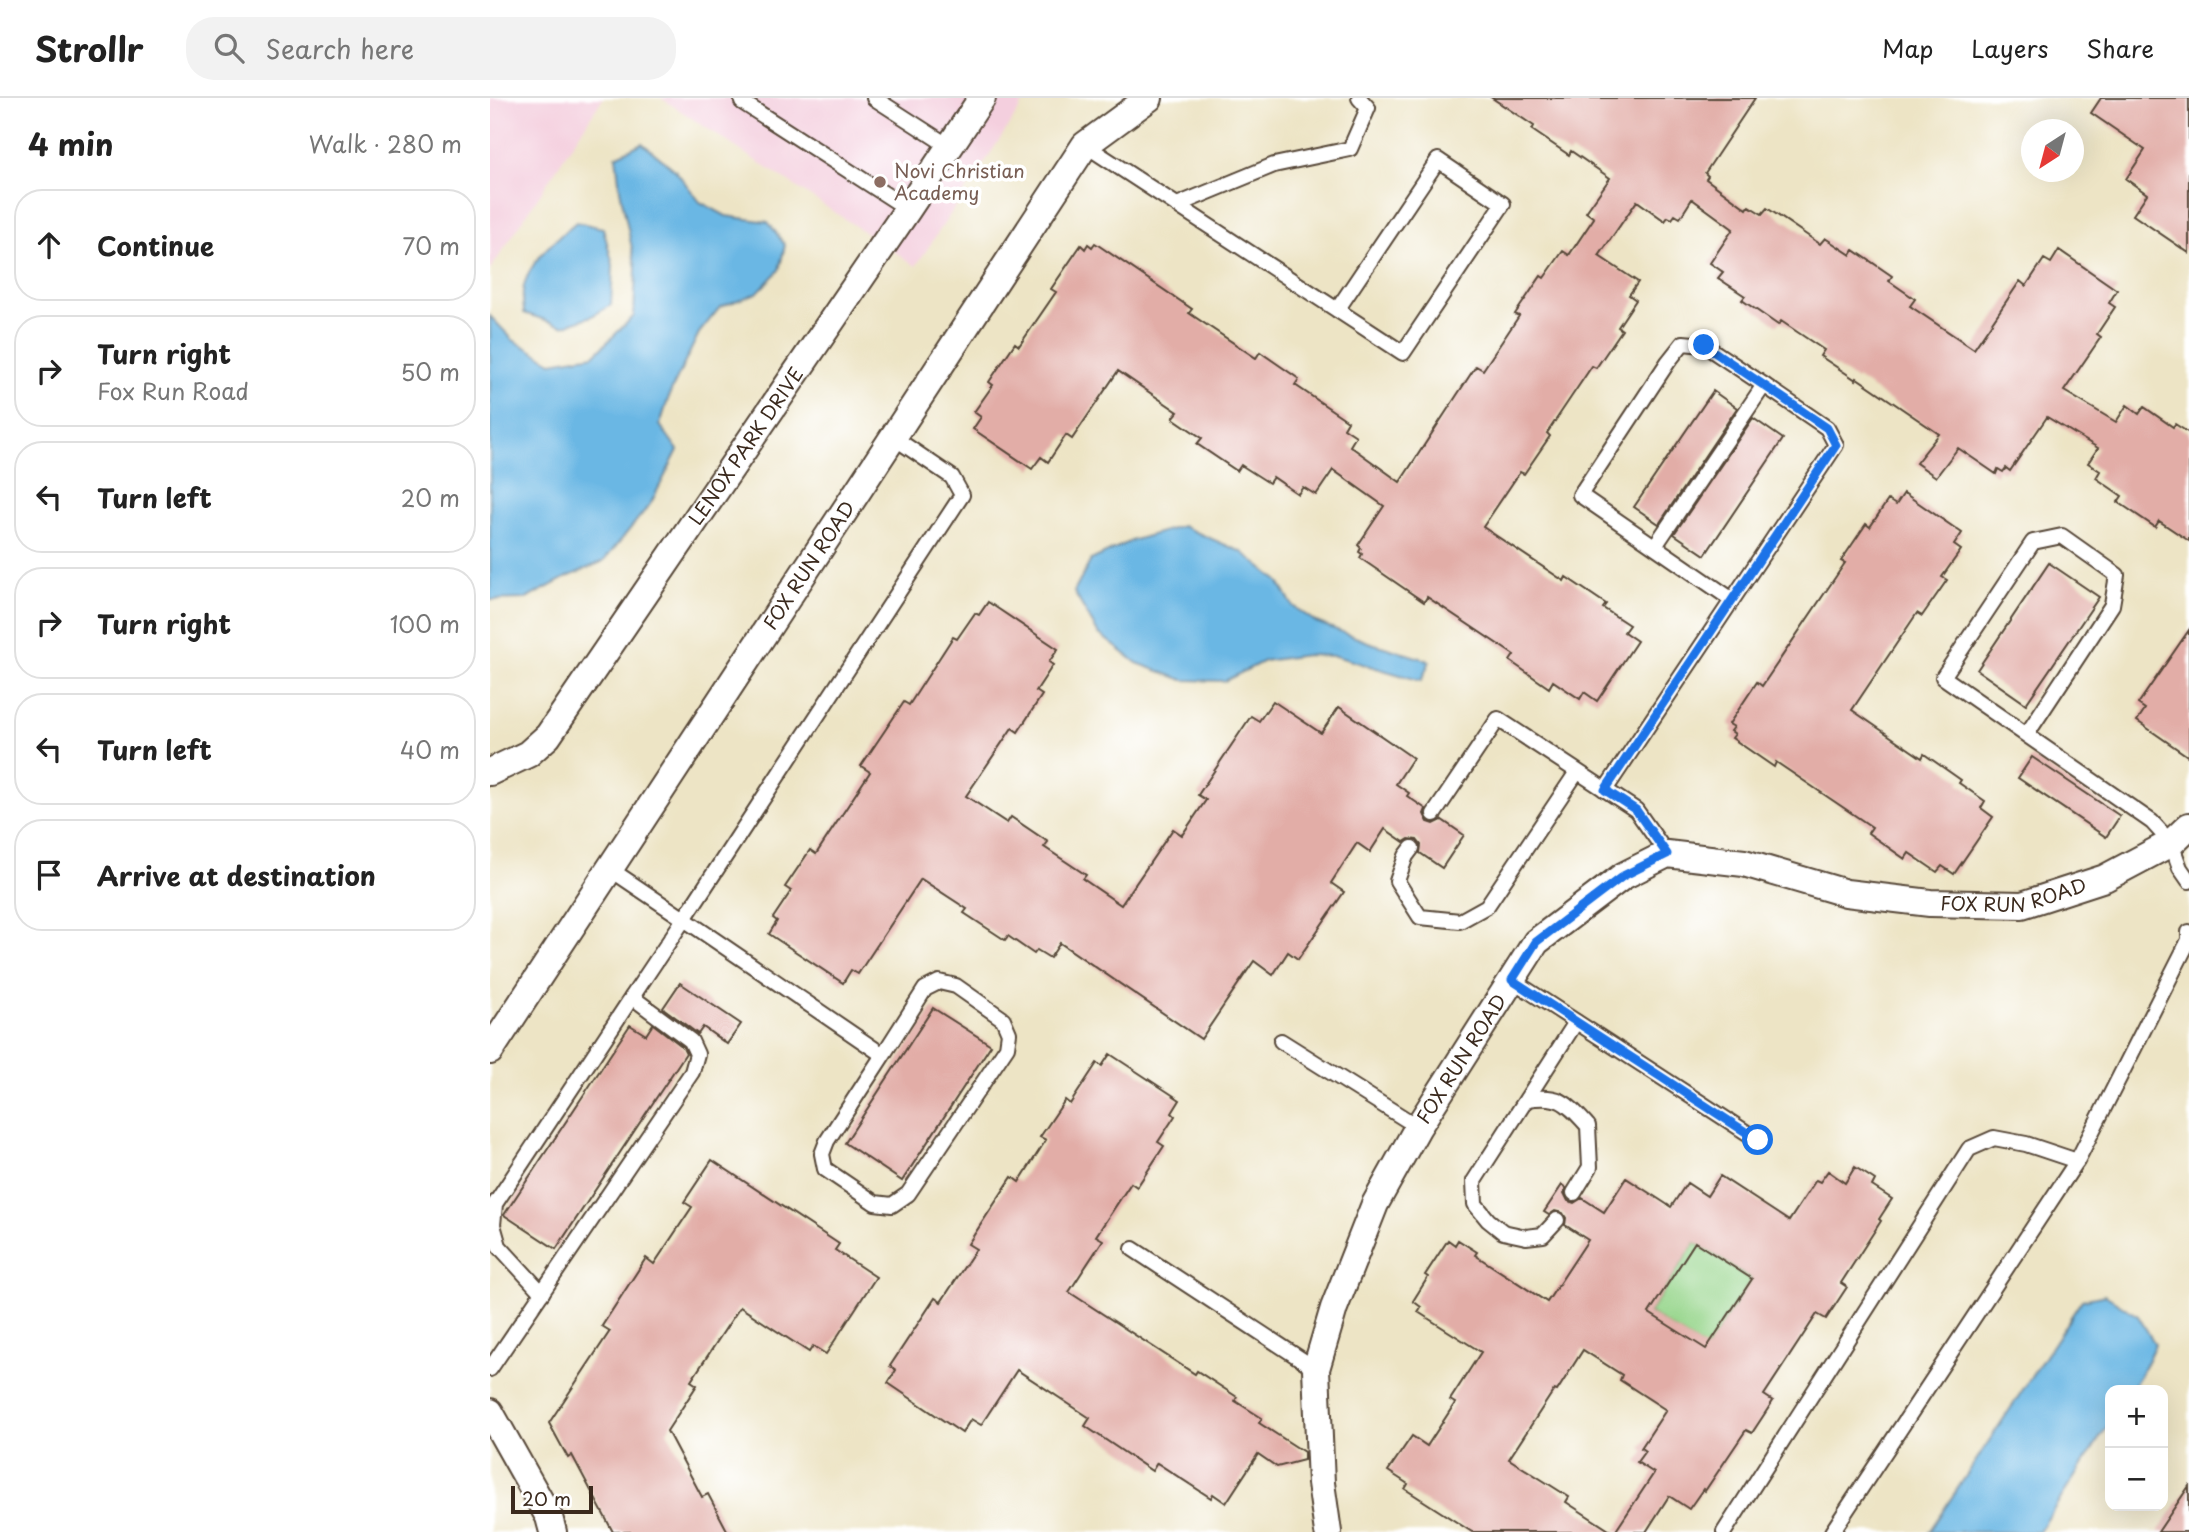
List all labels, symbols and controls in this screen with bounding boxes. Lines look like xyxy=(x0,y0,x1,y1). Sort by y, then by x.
search box xyxy=(186,17,676,80)
text: Strollr xyxy=(35,23,144,73)
icon: search xyxy=(210,29,248,67)
text: Search here xyxy=(266,29,414,68)
text: Map xyxy=(1882,30,1933,66)
text: Layers xyxy=(1971,30,2048,66)
text: Share xyxy=(2086,30,2154,66)
north arrow xyxy=(2021,119,2084,182)
text: 4 min xyxy=(28,121,114,166)
text: Walk · 280 m xyxy=(309,126,462,161)
place label: Novi Christian Academy xyxy=(894,156,1025,206)
marker: Novi Christian Academy xyxy=(872,174,888,190)
icon: ahead xyxy=(30,226,68,264)
text: Continue xyxy=(97,226,214,265)
text: 70 m xyxy=(402,228,460,263)
route end xyxy=(1688,329,1719,360)
text: Turn right xyxy=(97,334,231,373)
icon: right xyxy=(30,352,68,390)
text: 50 m xyxy=(400,354,460,389)
street label: LENOX PARK DRIVE xyxy=(681,361,809,530)
text: Fox Run Road xyxy=(97,373,249,408)
icon: left xyxy=(30,478,68,516)
text: Turn left xyxy=(97,478,212,517)
text: 20 m xyxy=(401,480,460,515)
street label: FOX RUN ROAD xyxy=(756,495,861,635)
icon: right xyxy=(30,604,68,642)
text: Turn right xyxy=(97,604,231,643)
text: 100 m xyxy=(390,606,460,641)
icon: left xyxy=(30,730,68,768)
text: Turn left xyxy=(97,730,212,769)
text: 40 m xyxy=(400,732,460,767)
icon: arrive xyxy=(30,856,68,894)
text: Arrive at destination xyxy=(97,856,376,895)
street label: FOX RUN ROAD xyxy=(1940,870,2090,918)
street label: FOX RUN ROAD xyxy=(1409,988,1512,1129)
route start xyxy=(1742,1124,1773,1155)
map controls xyxy=(2105,1385,2168,1511)
button: + xyxy=(2105,1385,2168,1448)
button: − xyxy=(2105,1448,2168,1511)
scale bar xyxy=(511,1483,593,1515)
text: 20 m xyxy=(522,1484,571,1512)

